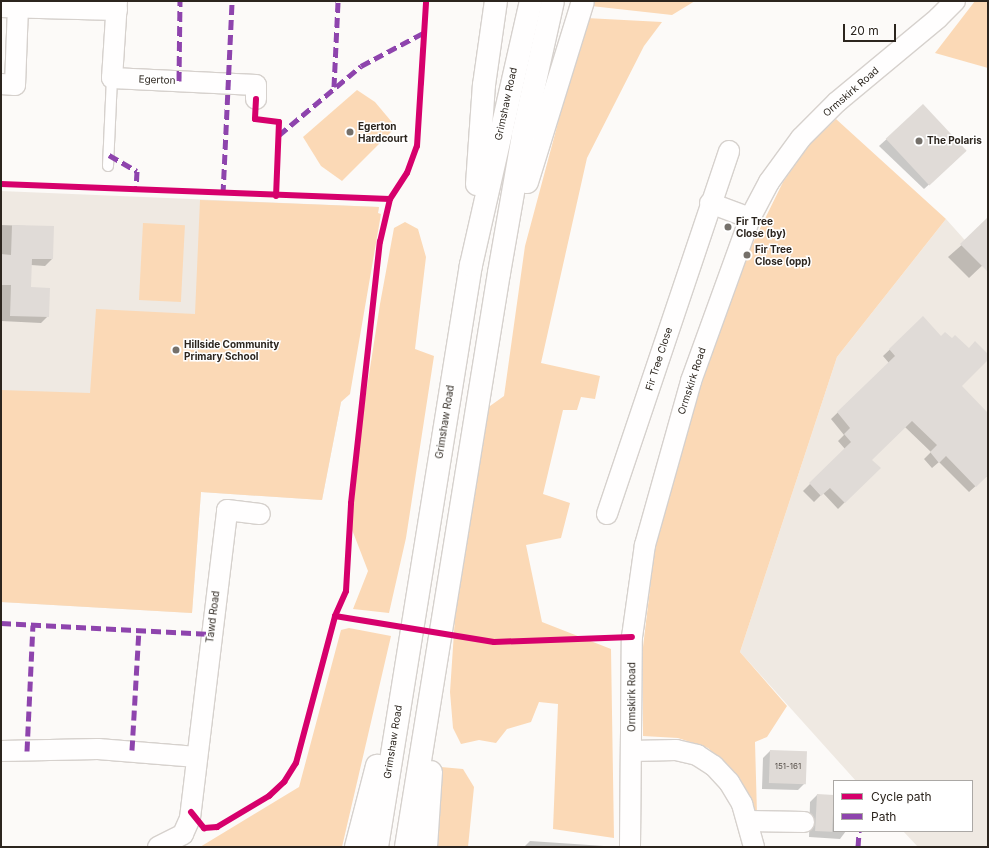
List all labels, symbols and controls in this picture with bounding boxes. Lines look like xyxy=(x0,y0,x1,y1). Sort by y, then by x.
scale bar xyxy=(845,16,898,42)
text: 20 m xyxy=(850,23,879,38)
street label: Ormskirk Road xyxy=(821,65,881,119)
street label: Grimshaw Road xyxy=(492,66,520,142)
street label: Egerton xyxy=(138,73,176,87)
place label: Egerton Hardcourt xyxy=(358,120,408,144)
marker: Egerton Hardcourt xyxy=(345,127,355,137)
place label: The Polaris xyxy=(927,135,982,147)
marker: The Polaris xyxy=(914,136,924,146)
place label: Fir Tree Close (by) xyxy=(736,215,786,238)
marker: Fir Tree Close (by) xyxy=(723,222,733,232)
place label: Fir Tree Close (opp) xyxy=(755,243,811,266)
marker: Fir Tree Close (opp) xyxy=(742,250,752,260)
street label: Fir Tree Close xyxy=(643,326,675,392)
place label: Hillside Community Primary School xyxy=(184,338,279,362)
marker: Hillside Community Primary School xyxy=(171,345,181,355)
street label: Ormskirk Road xyxy=(675,346,709,416)
street label: Grimshaw Road xyxy=(433,384,457,460)
street label: Tawd Road xyxy=(204,590,222,644)
street label: Ormskirk Road xyxy=(626,662,638,732)
street label: Grimshaw Road xyxy=(381,704,405,780)
house number: 151-161 xyxy=(775,762,801,772)
legend xyxy=(833,780,973,832)
text: Cycle path xyxy=(871,789,932,804)
text: Path xyxy=(871,809,896,824)

